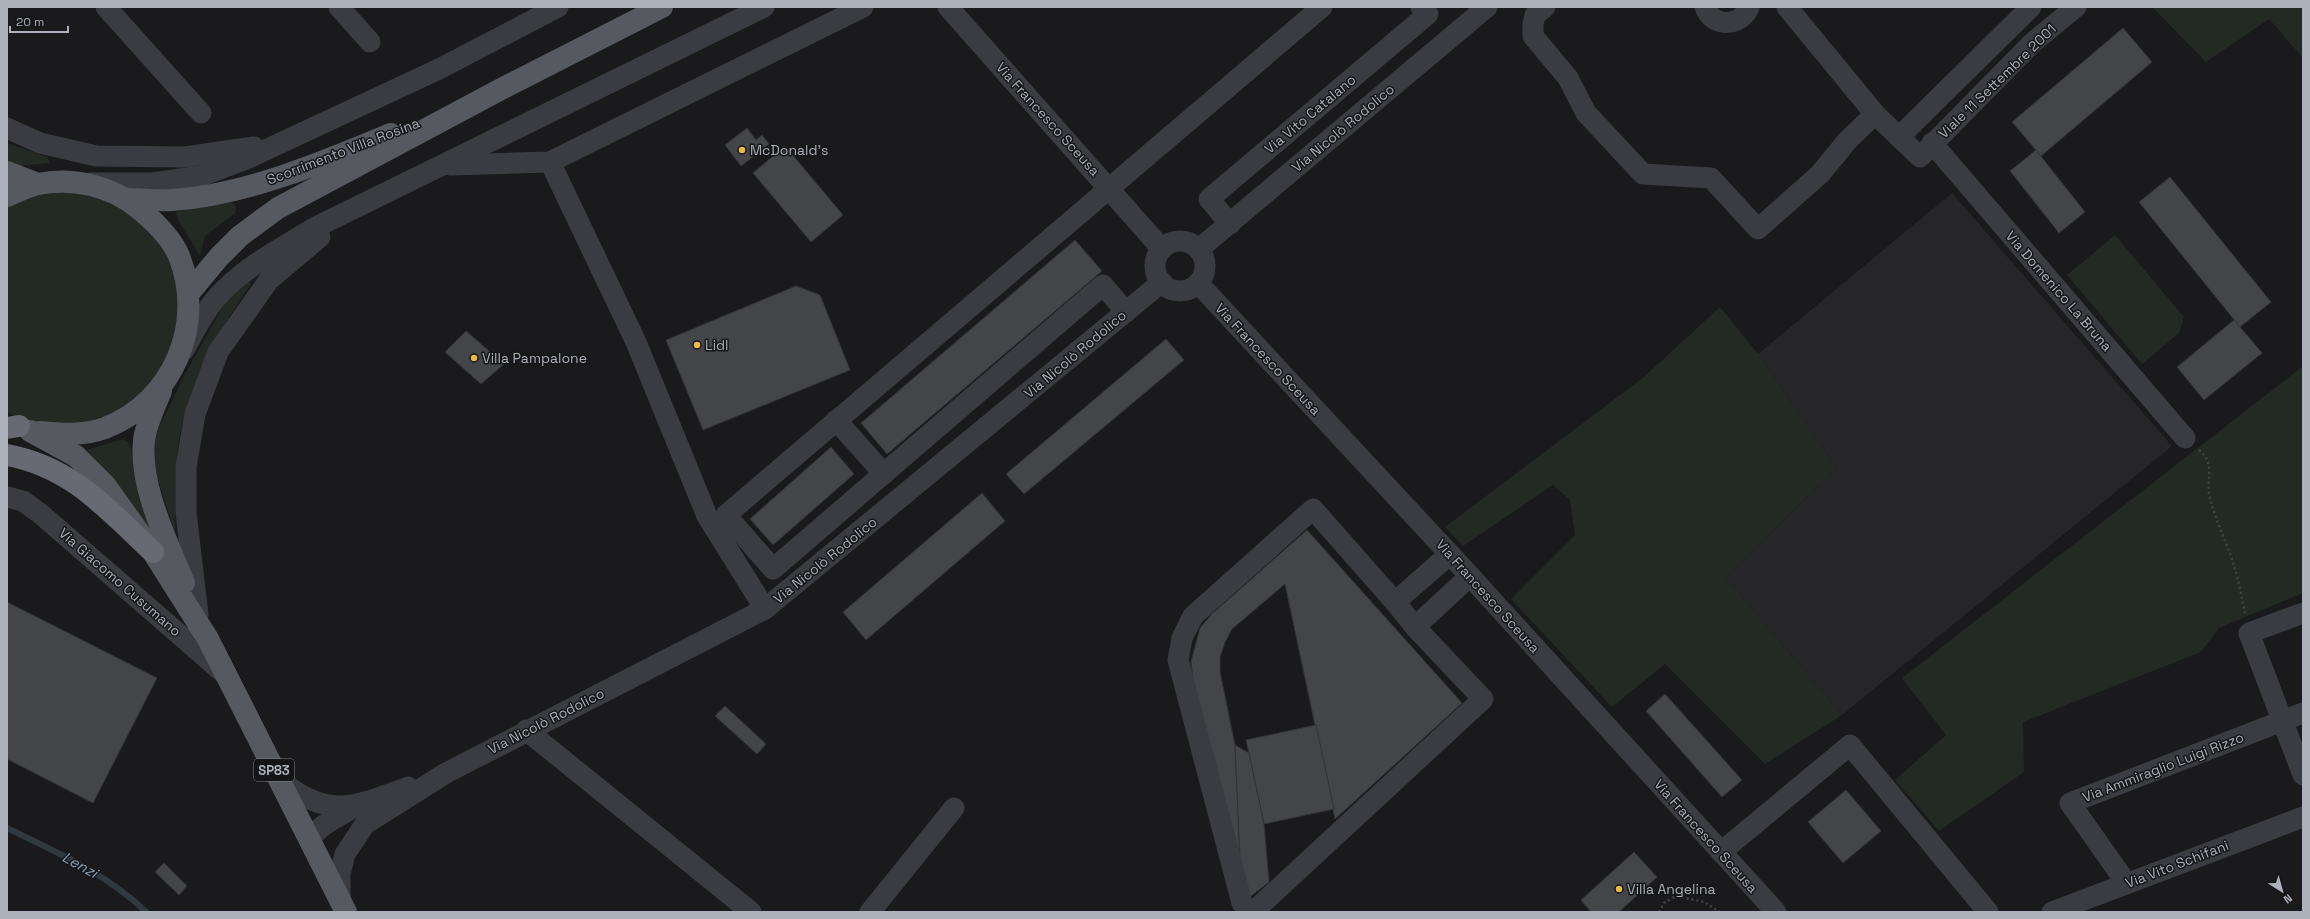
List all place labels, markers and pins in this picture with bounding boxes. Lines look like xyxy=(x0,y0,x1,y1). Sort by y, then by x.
place label: McDonald's xyxy=(750,141,828,159)
marker: McDonald's xyxy=(737,145,747,155)
place label: Lidl xyxy=(705,336,729,354)
marker: Lidl xyxy=(692,340,702,350)
place label: Villa Pampalone xyxy=(482,349,587,367)
marker: Villa Pampalone xyxy=(469,353,479,363)
place label: Villa Angelina xyxy=(1627,880,1716,898)
marker: Villa Angelina xyxy=(1614,884,1624,894)

